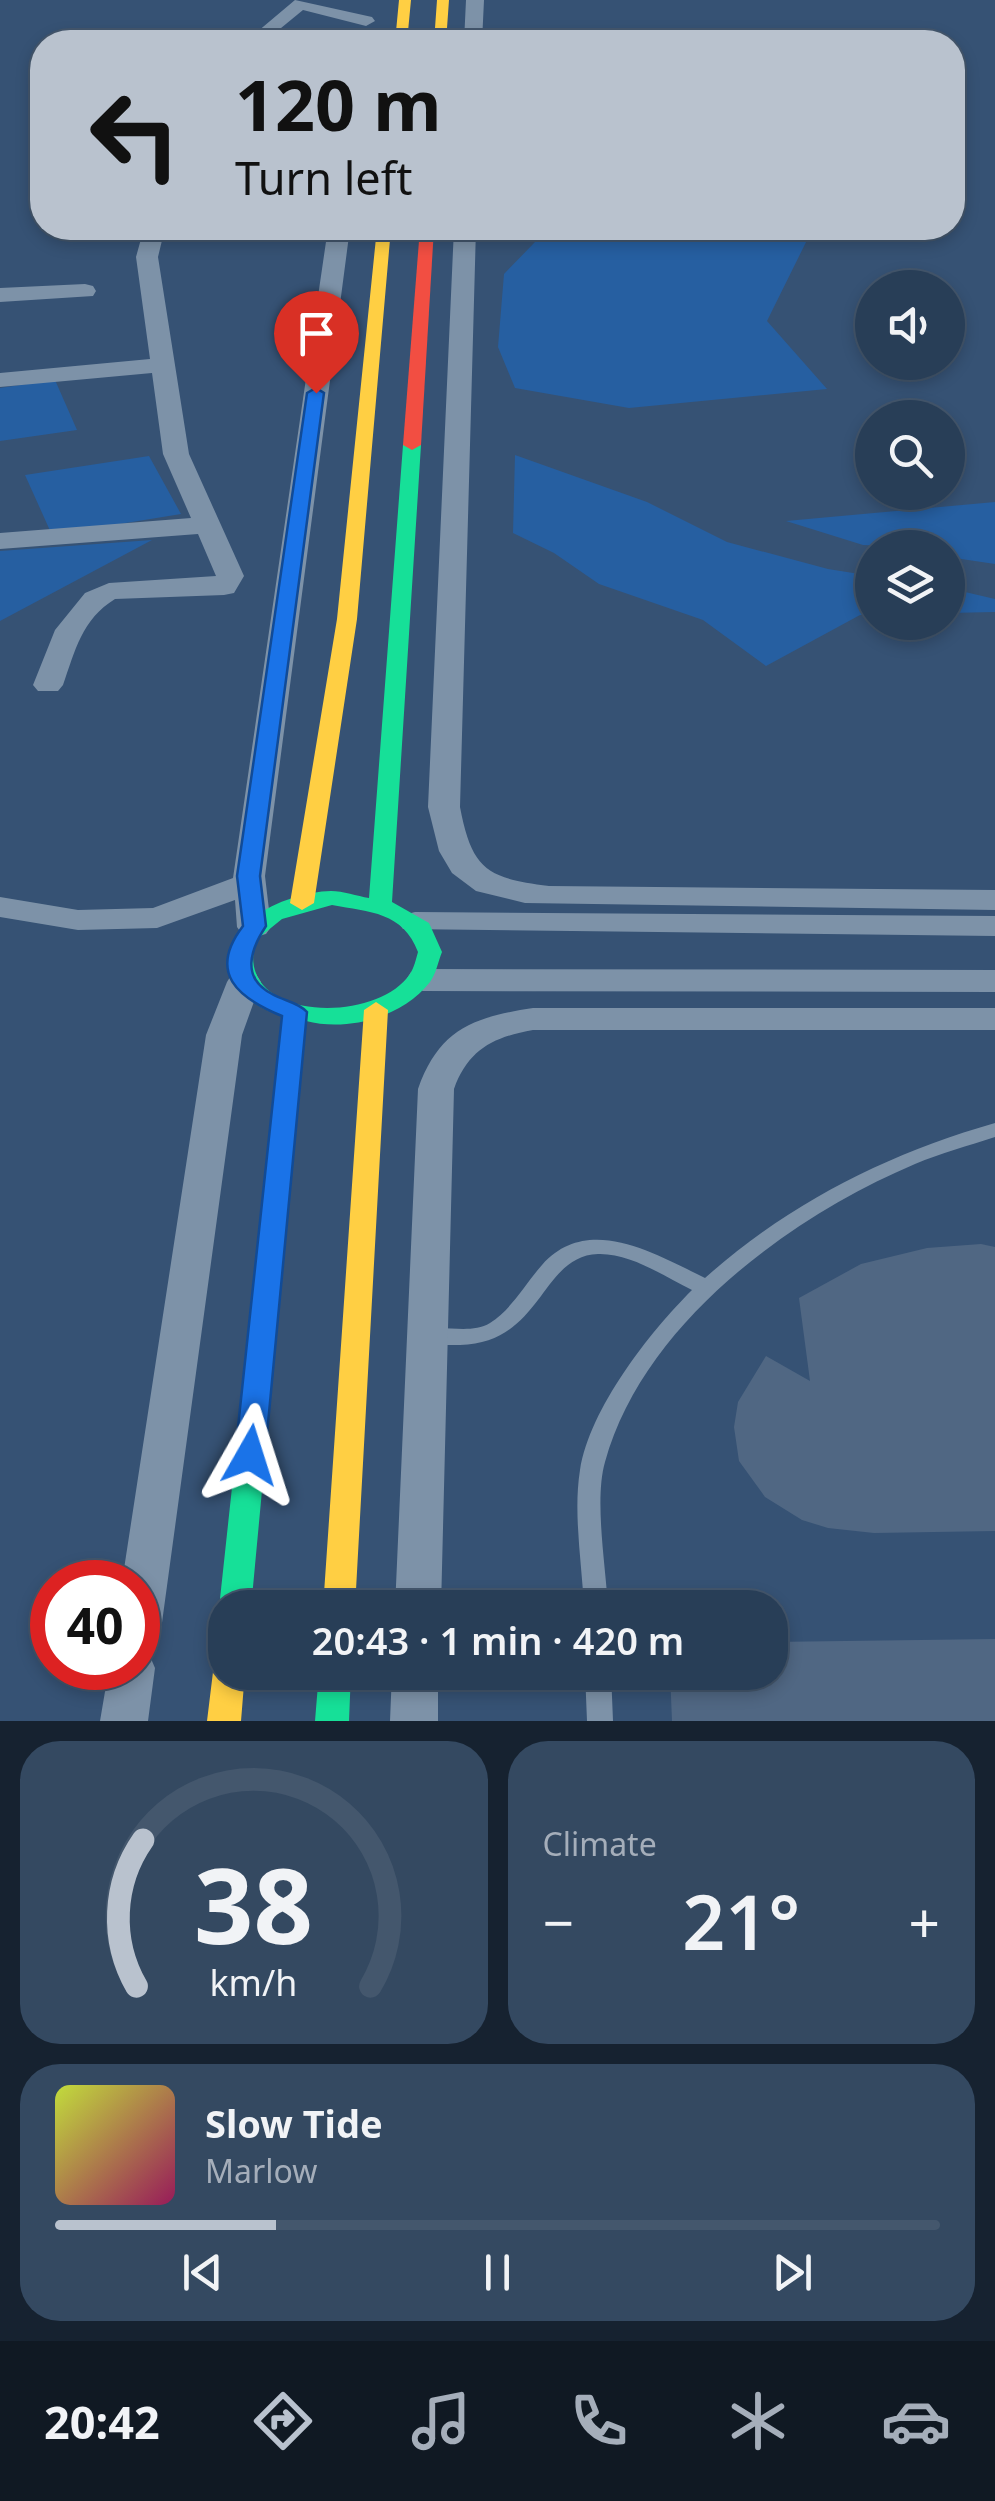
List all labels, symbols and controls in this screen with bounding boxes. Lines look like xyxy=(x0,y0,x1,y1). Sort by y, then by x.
text: 120 m xyxy=(235,56,442,152)
icon: left xyxy=(70,70,200,200)
text: Turn left xyxy=(235,147,412,208)
map controls xyxy=(855,270,965,640)
button: sound xyxy=(855,270,965,380)
pin xyxy=(274,291,359,394)
icon: arrive xyxy=(289,306,344,361)
button: search xyxy=(855,400,965,510)
button: layers xyxy=(855,530,965,640)
position arrow xyxy=(198,1403,302,1507)
speed limit sign: 40 xyxy=(30,1560,160,1690)
text: 20:43 · 1 min · 420 m xyxy=(312,1614,684,1666)
text: Climate xyxy=(543,1822,657,1865)
text: 38 xyxy=(194,1833,313,1974)
text: 21° xyxy=(682,1870,800,1972)
text: − xyxy=(543,1884,574,1959)
text: + xyxy=(909,1884,940,1959)
text: km/h xyxy=(210,1958,298,2006)
text: Slow Tide xyxy=(205,2097,383,2149)
text: Marlow xyxy=(205,2149,317,2192)
icon: previous xyxy=(175,2245,230,2300)
icon: pause xyxy=(470,2245,525,2300)
icon: next xyxy=(765,2245,820,2300)
icon: directions xyxy=(248,2386,318,2456)
icon: music xyxy=(406,2386,476,2456)
icon: phone xyxy=(564,2386,634,2456)
icon: climate xyxy=(723,2386,793,2456)
icon: car xyxy=(881,2386,951,2456)
text: 20:42 xyxy=(44,2391,160,2452)

